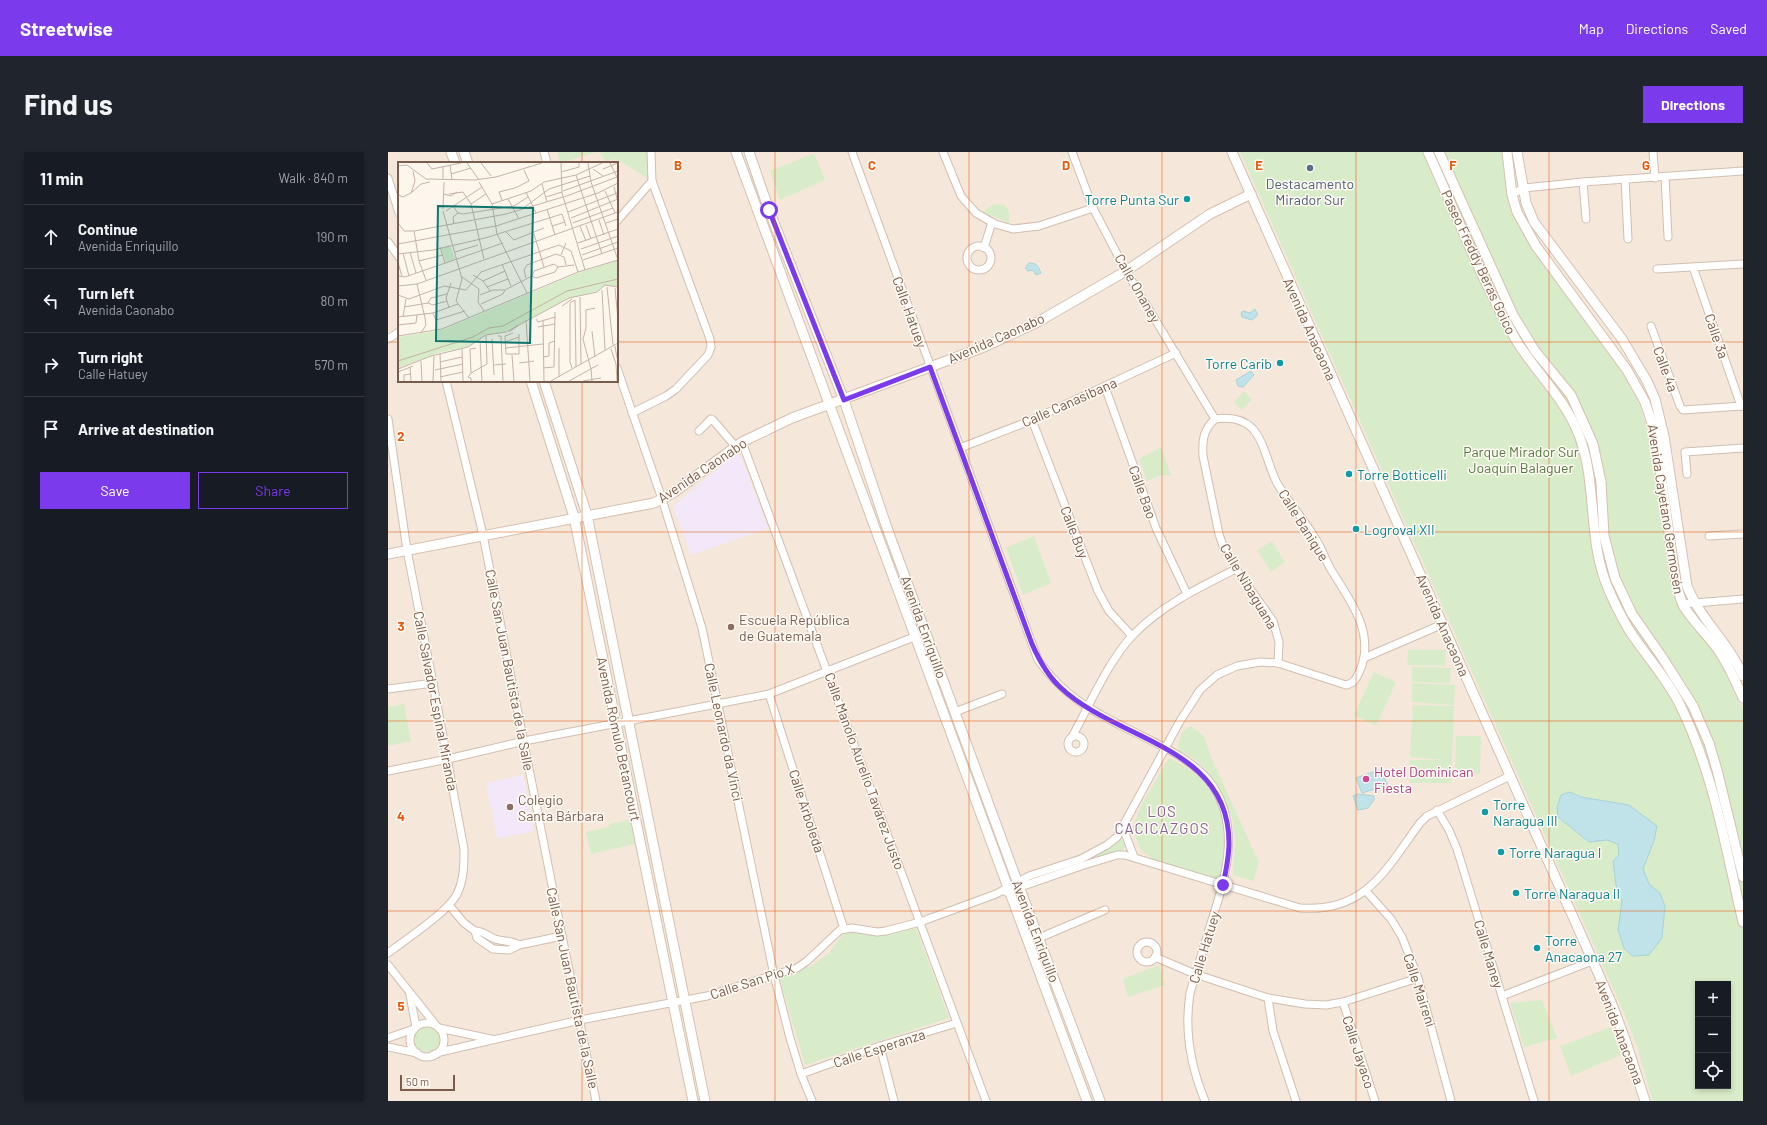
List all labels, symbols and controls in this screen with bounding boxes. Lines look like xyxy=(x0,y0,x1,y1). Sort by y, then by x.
text: Streetwise xyxy=(20,17,113,40)
text: Map xyxy=(1579,20,1604,37)
text: Directions xyxy=(1626,20,1688,37)
text: Saved xyxy=(1710,20,1747,37)
button: Directions xyxy=(1643,86,1743,123)
text: Find us xyxy=(24,87,113,121)
text: B xyxy=(674,157,682,173)
text: C xyxy=(868,157,876,173)
text: D xyxy=(1062,157,1070,173)
text: E xyxy=(1255,157,1263,173)
text: F xyxy=(1449,157,1457,173)
text: G xyxy=(1642,157,1650,173)
inset map xyxy=(398,162,618,382)
marker: Destacamento Mirador Sur xyxy=(1305,163,1315,173)
text: 11 min xyxy=(40,168,83,188)
text: Walk · 840 m xyxy=(278,170,348,186)
place label: Destacamento Mirador Sur xyxy=(1266,175,1354,208)
street label: Paseo Freddy Beras Goico xyxy=(1438,187,1520,337)
place label: Torre Punta Sur xyxy=(1085,191,1179,208)
marker: Torre Punta Sur xyxy=(1182,194,1192,204)
route start xyxy=(760,201,778,219)
text: Continue xyxy=(78,220,138,238)
icon: ahead xyxy=(40,226,62,248)
text: 190 m xyxy=(316,229,348,245)
text: Avenida Enriquillo xyxy=(78,238,179,254)
street label: Calle Onaney xyxy=(1111,250,1165,326)
street label: Calle Hatuey xyxy=(889,274,931,351)
street label: Avenida Anacaona xyxy=(1280,275,1340,383)
text: Turn left xyxy=(78,284,134,302)
icon: left xyxy=(40,290,62,312)
text: 80 m xyxy=(321,293,348,309)
text: Avenida Caonabo xyxy=(78,302,174,318)
street label: Avenida Caonabo xyxy=(945,309,1047,367)
street label: Calle 3a xyxy=(1701,311,1733,361)
street label: Calle 4a xyxy=(1650,344,1682,394)
text: Turn right xyxy=(78,348,143,366)
icon: right xyxy=(40,354,62,376)
place label: Torre Carib xyxy=(1205,355,1272,372)
text: 570 m xyxy=(314,357,348,373)
marker: Torre Carib xyxy=(1275,358,1285,368)
text: Calle Hatuey xyxy=(78,366,148,382)
street label: Calle Canasibana xyxy=(1019,373,1119,431)
icon: arrive xyxy=(40,418,62,440)
text: Arrive at destination xyxy=(78,420,214,438)
street label: Avenida Cayetano Germosén xyxy=(1644,423,1688,595)
text: 2 xyxy=(397,428,405,444)
street label: Avenida Caonabo xyxy=(654,434,750,506)
park label: Parque Mirador Sur Joaquín Balaguer xyxy=(1463,443,1579,476)
street label: Calle Bao xyxy=(1125,463,1161,521)
place label: Torre Botticelli xyxy=(1357,466,1447,483)
marker: Torre Botticelli xyxy=(1344,469,1354,479)
button: Save xyxy=(40,472,190,509)
button: Share xyxy=(198,472,348,509)
street label: Calle Banique xyxy=(1275,486,1333,564)
street label: Calle Buy xyxy=(1057,503,1093,561)
place label: Logroval XII xyxy=(1364,521,1435,538)
marker: Logroval XII xyxy=(1351,524,1361,534)
street label: Calle Nibaguana xyxy=(1217,540,1281,632)
street label: Calle San Juan Bautista de la Salle xyxy=(482,568,538,772)
street label: Avenida Anacaona xyxy=(1413,571,1473,679)
street label: Avenida Enriquillo xyxy=(898,573,950,681)
street label: Calle Salvador Espinal Miranda xyxy=(410,610,462,792)
place label: Escuela República de Guatemala xyxy=(739,611,850,644)
text: 3 xyxy=(397,618,405,634)
marker: Escuela República de Guatemala xyxy=(726,622,736,632)
street label: Avenida Rómulo Betancourt xyxy=(593,655,645,823)
street label: Calle Leonardo da Vinci xyxy=(701,661,747,803)
street label: Calle Manolo Aurelio Tavárez Justo xyxy=(821,670,909,872)
place label: Hotel Dominican Fiesta xyxy=(1374,763,1474,796)
street label: Calle Arboleda xyxy=(786,767,828,855)
marker: Hotel Dominican Fiesta xyxy=(1361,774,1371,784)
place label: Colegio Santa Bárbara xyxy=(518,791,604,824)
place label: Torre Naragua III xyxy=(1493,796,1558,829)
marker: Colegio Santa Bárbara xyxy=(505,802,515,812)
district label: LOS CACICAZGOS xyxy=(1114,802,1210,837)
marker: Torre Naragua III xyxy=(1480,807,1490,817)
text: 4 xyxy=(397,808,405,824)
place label: Torre Naragua I xyxy=(1509,844,1601,861)
marker: Torre Naragua I xyxy=(1496,847,1506,857)
route end xyxy=(1214,876,1232,894)
street label: Avenida Enriquillo xyxy=(1009,877,1063,985)
place label: Torre Naragua II xyxy=(1524,885,1620,902)
street label: Calle San Juan Bautista de la Salle xyxy=(543,886,603,1090)
marker: Torre Naragua II xyxy=(1511,888,1521,898)
street label: Calle Hatuey xyxy=(1185,908,1223,985)
street label: Calle Maney xyxy=(1471,918,1508,991)
place label: Torre Anacaona 27 xyxy=(1545,932,1622,965)
marker: Torre Anacaona 27 xyxy=(1532,943,1542,953)
street label: Calle Mairení xyxy=(1400,951,1440,1029)
street label: Calle San Pío X xyxy=(708,959,796,1003)
street label: Avenida Anacaona xyxy=(1592,977,1648,1087)
map controls xyxy=(1695,981,1731,1089)
button: + xyxy=(1695,981,1731,1017)
text: 5 xyxy=(397,998,405,1014)
street label: Calle Jayaco xyxy=(1339,1013,1379,1091)
button: − xyxy=(1695,1017,1731,1053)
street label: Calle Esperanza xyxy=(831,1025,927,1071)
button: locate xyxy=(1695,1053,1731,1089)
scale bar xyxy=(400,1073,455,1092)
text: 50 m xyxy=(406,1075,429,1088)

